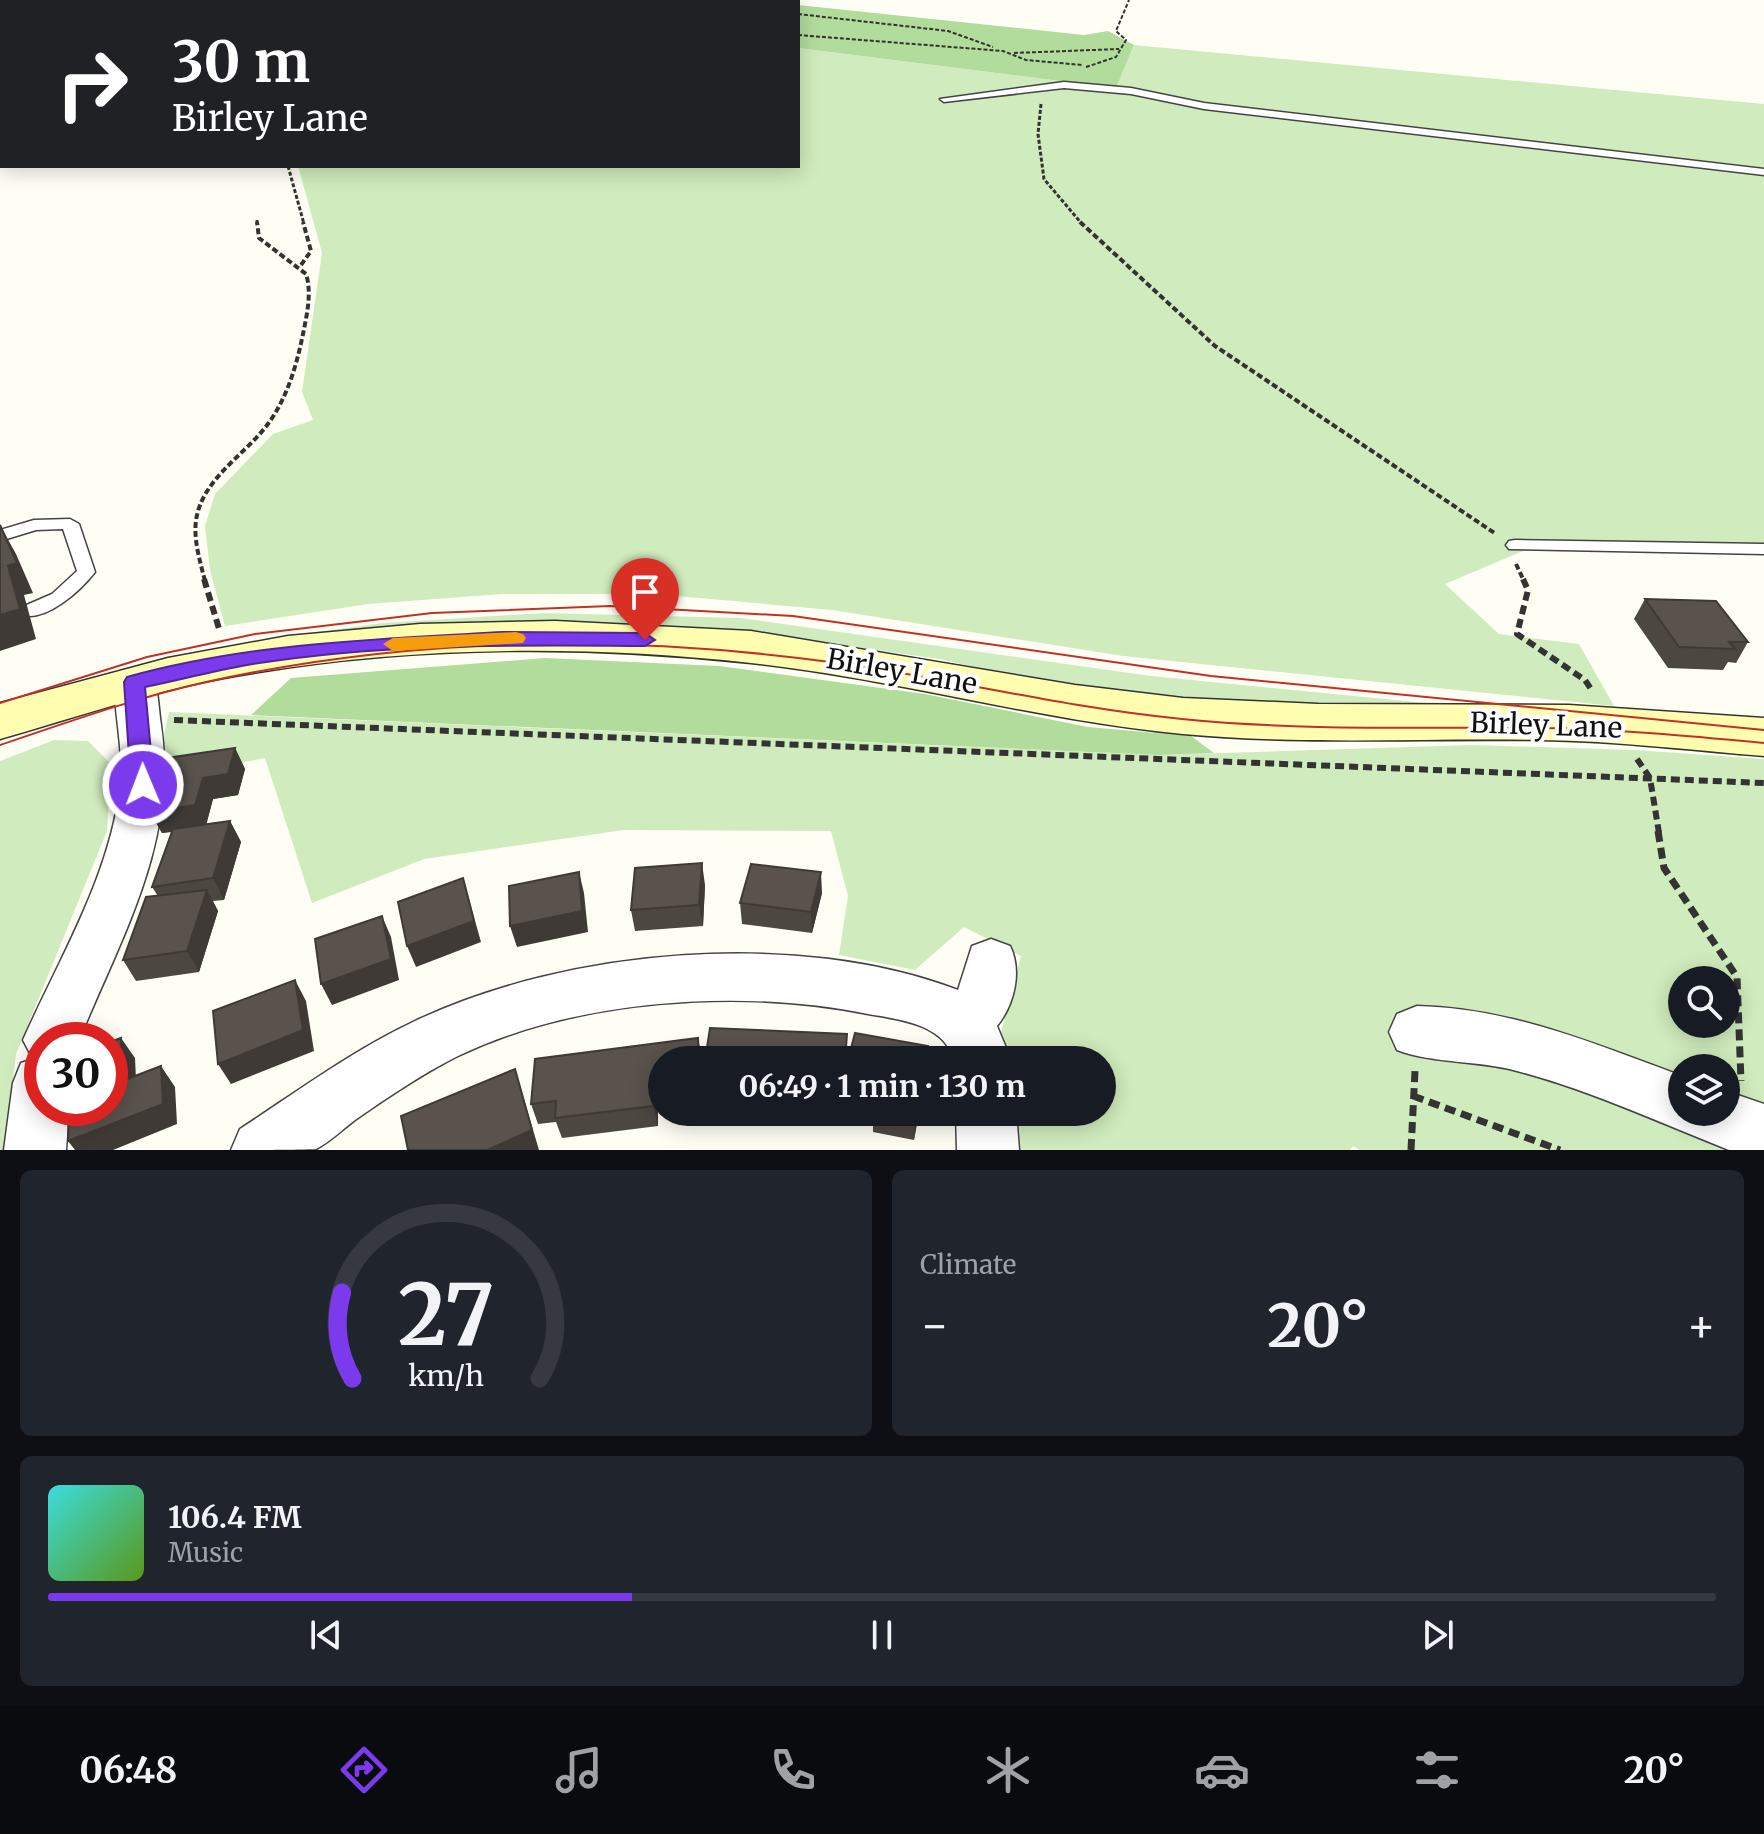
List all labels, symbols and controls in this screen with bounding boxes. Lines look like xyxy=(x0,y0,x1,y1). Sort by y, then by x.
text: 30 m xyxy=(172,27,310,97)
icon: right xyxy=(40,32,144,136)
text: Birley Lane xyxy=(172,96,368,141)
pin xyxy=(611,558,679,640)
icon: arrive xyxy=(623,570,667,614)
street label: Birley Lane xyxy=(824,640,980,702)
street label: Birley Lane xyxy=(1469,704,1623,746)
position arrow xyxy=(101,743,185,827)
map controls xyxy=(1668,966,1740,1126)
button: search xyxy=(1668,966,1740,1038)
speed limit sign: 30 xyxy=(24,1022,128,1126)
button: layers xyxy=(1668,1054,1740,1126)
text: 06:49 · 1 min · 130 m xyxy=(738,1067,1026,1105)
text: Climate xyxy=(920,1248,1016,1281)
text: 27 xyxy=(398,1263,494,1368)
text: 20° xyxy=(1267,1288,1369,1363)
text: − xyxy=(920,1298,949,1353)
text: + xyxy=(1687,1298,1716,1353)
text: km/h xyxy=(408,1358,484,1394)
text: 106.4 FM xyxy=(168,1498,302,1536)
text: Music xyxy=(168,1536,243,1569)
icon: previous xyxy=(304,1613,348,1657)
icon: pause xyxy=(860,1613,904,1657)
icon: next xyxy=(1416,1613,1460,1657)
icon: directions xyxy=(336,1742,392,1798)
icon: music xyxy=(551,1742,607,1798)
icon: phone xyxy=(765,1742,821,1798)
icon: climate xyxy=(980,1742,1036,1798)
icon: car xyxy=(1194,1742,1250,1798)
icon: filters xyxy=(1409,1742,1465,1798)
text: 06:48 xyxy=(79,1748,177,1793)
text: 20° xyxy=(1624,1748,1685,1793)

